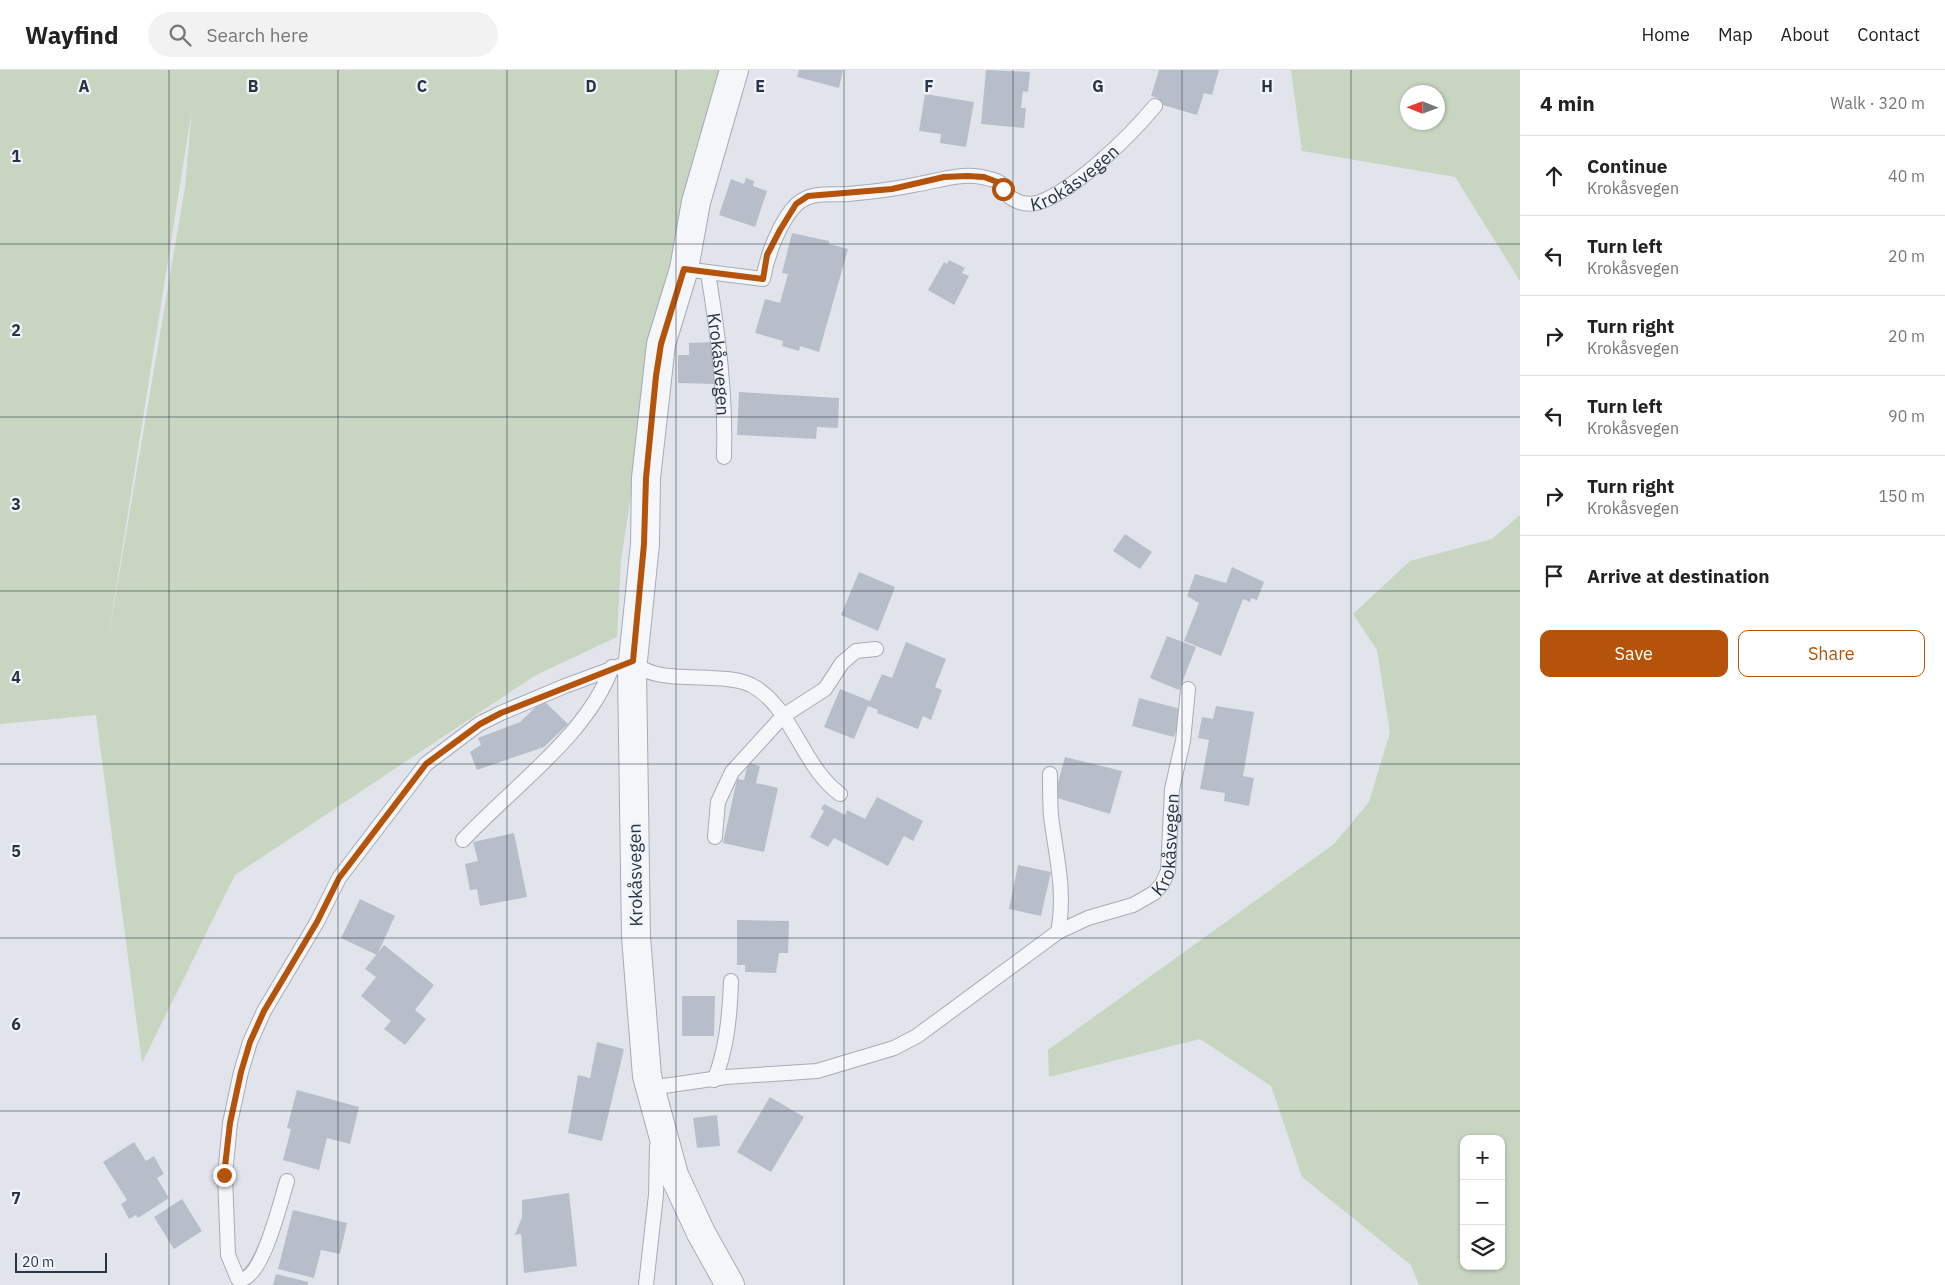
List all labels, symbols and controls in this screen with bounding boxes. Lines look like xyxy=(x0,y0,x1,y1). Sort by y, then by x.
search box xyxy=(148,12,498,57)
text: Wayfind xyxy=(25,19,118,51)
icon: search xyxy=(166,21,194,49)
text: Search here xyxy=(206,23,308,47)
text: Home xyxy=(1642,23,1690,46)
text: Map xyxy=(1718,23,1753,46)
text: About xyxy=(1781,23,1829,46)
text: Contact xyxy=(1857,23,1920,46)
text: A xyxy=(79,76,90,96)
text: B xyxy=(248,76,259,96)
text: C xyxy=(417,76,427,96)
text: D xyxy=(585,76,597,96)
text: E xyxy=(755,76,765,96)
text: F xyxy=(924,76,934,96)
text: G xyxy=(1092,76,1104,96)
text: H xyxy=(1261,76,1273,96)
north arrow xyxy=(1400,85,1445,130)
text: 4 min xyxy=(1540,89,1595,117)
text: Walk · 320 m xyxy=(1830,93,1925,113)
street label: Krokåsvegen xyxy=(1028,139,1123,216)
text: 1 xyxy=(11,146,21,166)
text: Continue xyxy=(1587,154,1667,178)
icon: ahead xyxy=(1540,162,1568,190)
text: 40 m xyxy=(1888,166,1925,186)
route start xyxy=(992,178,1015,201)
text: Krokåsvegen xyxy=(1587,178,1679,198)
text: Turn left xyxy=(1587,234,1663,258)
icon: left xyxy=(1540,242,1568,270)
text: 20 m xyxy=(1888,246,1925,266)
text: Krokåsvegen xyxy=(1587,258,1679,278)
street label: Krokåsvegen xyxy=(703,311,735,416)
text: Turn right xyxy=(1587,314,1674,338)
text: 2 xyxy=(11,320,21,340)
icon: right xyxy=(1540,322,1568,350)
text: 20 m xyxy=(1888,326,1925,346)
text: Krokåsvegen xyxy=(1587,338,1679,358)
text: Turn left xyxy=(1587,394,1663,418)
icon: left xyxy=(1540,402,1568,430)
text: 90 m xyxy=(1888,406,1925,426)
text: Krokåsvegen xyxy=(1587,418,1679,438)
text: Turn right xyxy=(1587,474,1674,498)
icon: right xyxy=(1540,482,1568,510)
text: 150 m xyxy=(1878,486,1925,506)
text: 3 xyxy=(11,494,21,514)
text: Krokåsvegen xyxy=(1587,498,1679,518)
icon: arrive xyxy=(1540,562,1568,590)
text: Arrive at destination xyxy=(1587,564,1770,588)
button: Save xyxy=(1540,630,1728,677)
button: Share xyxy=(1738,630,1925,677)
text: 4 xyxy=(11,667,21,687)
street label: Krokåsvegen xyxy=(1146,793,1183,900)
street label: Krokåsvegen xyxy=(623,823,647,927)
text: 5 xyxy=(11,841,21,861)
text: 6 xyxy=(11,1014,21,1034)
map controls xyxy=(1460,1135,1505,1270)
button: + xyxy=(1460,1135,1505,1180)
route end xyxy=(213,1164,236,1187)
button: − xyxy=(1460,1180,1505,1225)
text: 7 xyxy=(11,1188,21,1208)
button: layers xyxy=(1460,1225,1505,1270)
scale bar xyxy=(15,1250,108,1273)
text: 20 m xyxy=(22,1253,54,1271)

